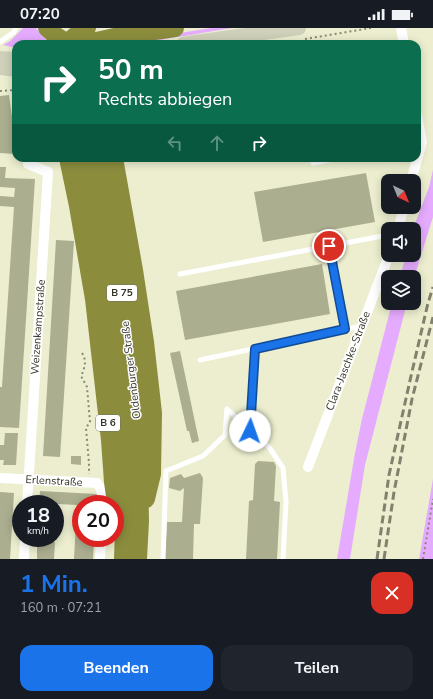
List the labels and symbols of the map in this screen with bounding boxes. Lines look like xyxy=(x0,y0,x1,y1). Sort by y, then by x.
north arrow xyxy=(381,174,421,214)
pin xyxy=(312,229,346,263)
street label: Weizenkampstraße xyxy=(27,279,49,375)
road number: B 75 xyxy=(107,285,137,301)
street label: Clara-Jaschke-Straße xyxy=(322,309,374,413)
street label: Oldenburger Straße xyxy=(118,320,144,420)
position arrow xyxy=(229,410,271,452)
road number: B 6 xyxy=(96,415,120,431)
street label: Erlenstraße xyxy=(25,472,83,490)
speed limit sign: 20 xyxy=(72,495,124,547)

